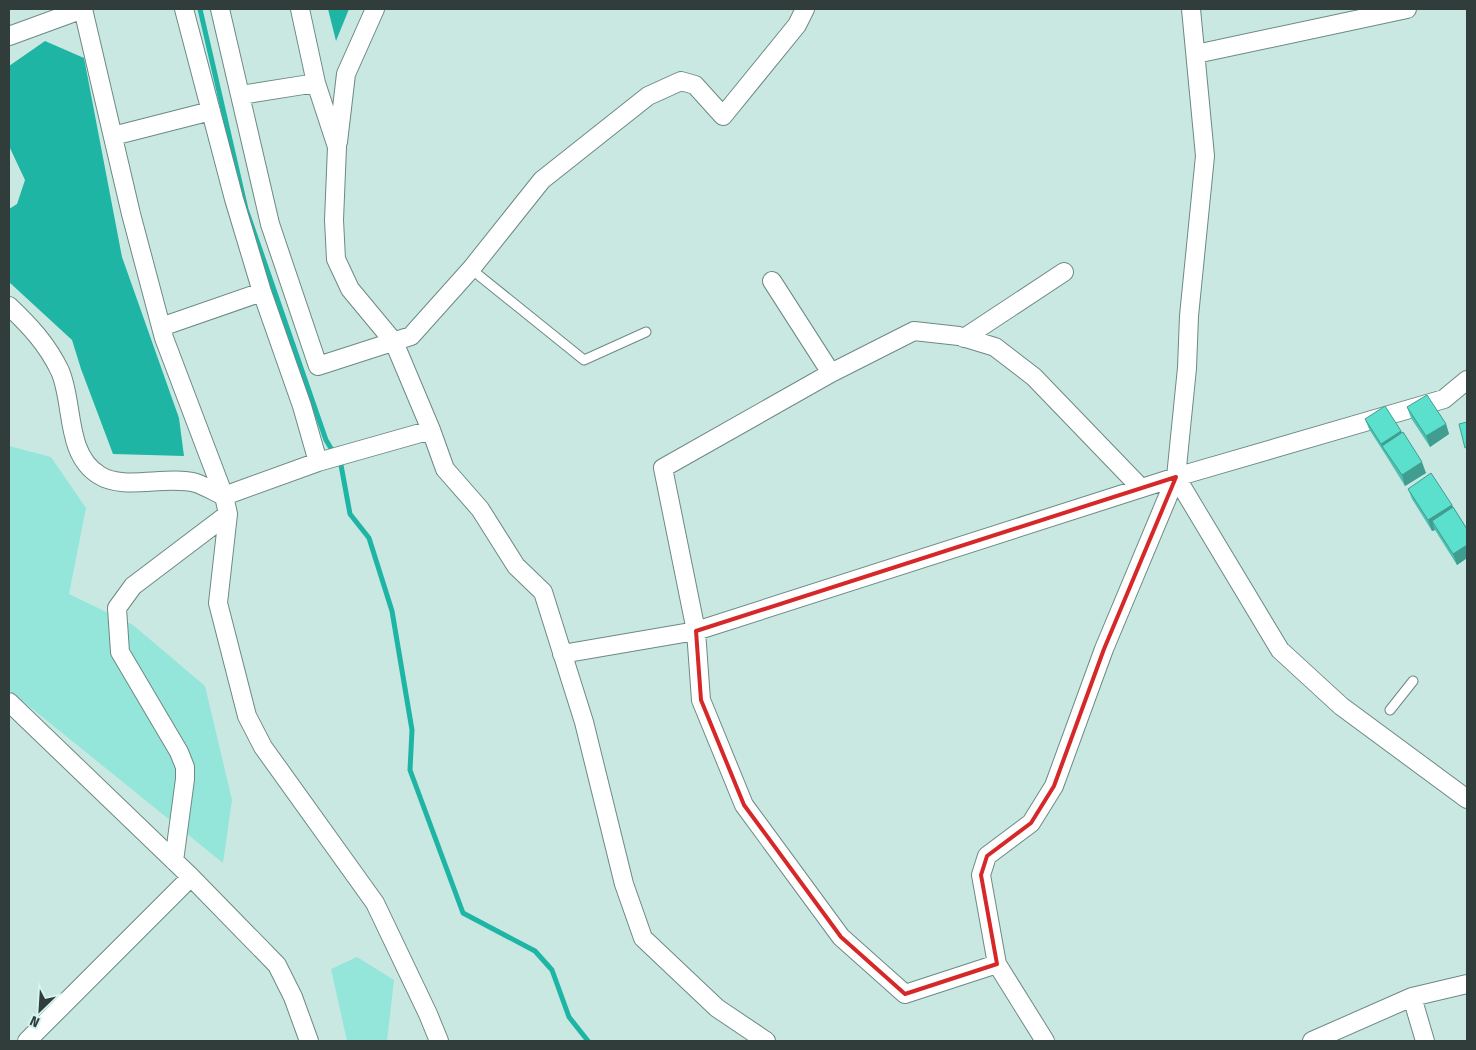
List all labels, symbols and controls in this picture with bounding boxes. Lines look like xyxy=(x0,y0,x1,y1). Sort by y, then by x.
north arrow xyxy=(15,985,65,1035)
text: N xyxy=(27,1012,42,1031)

